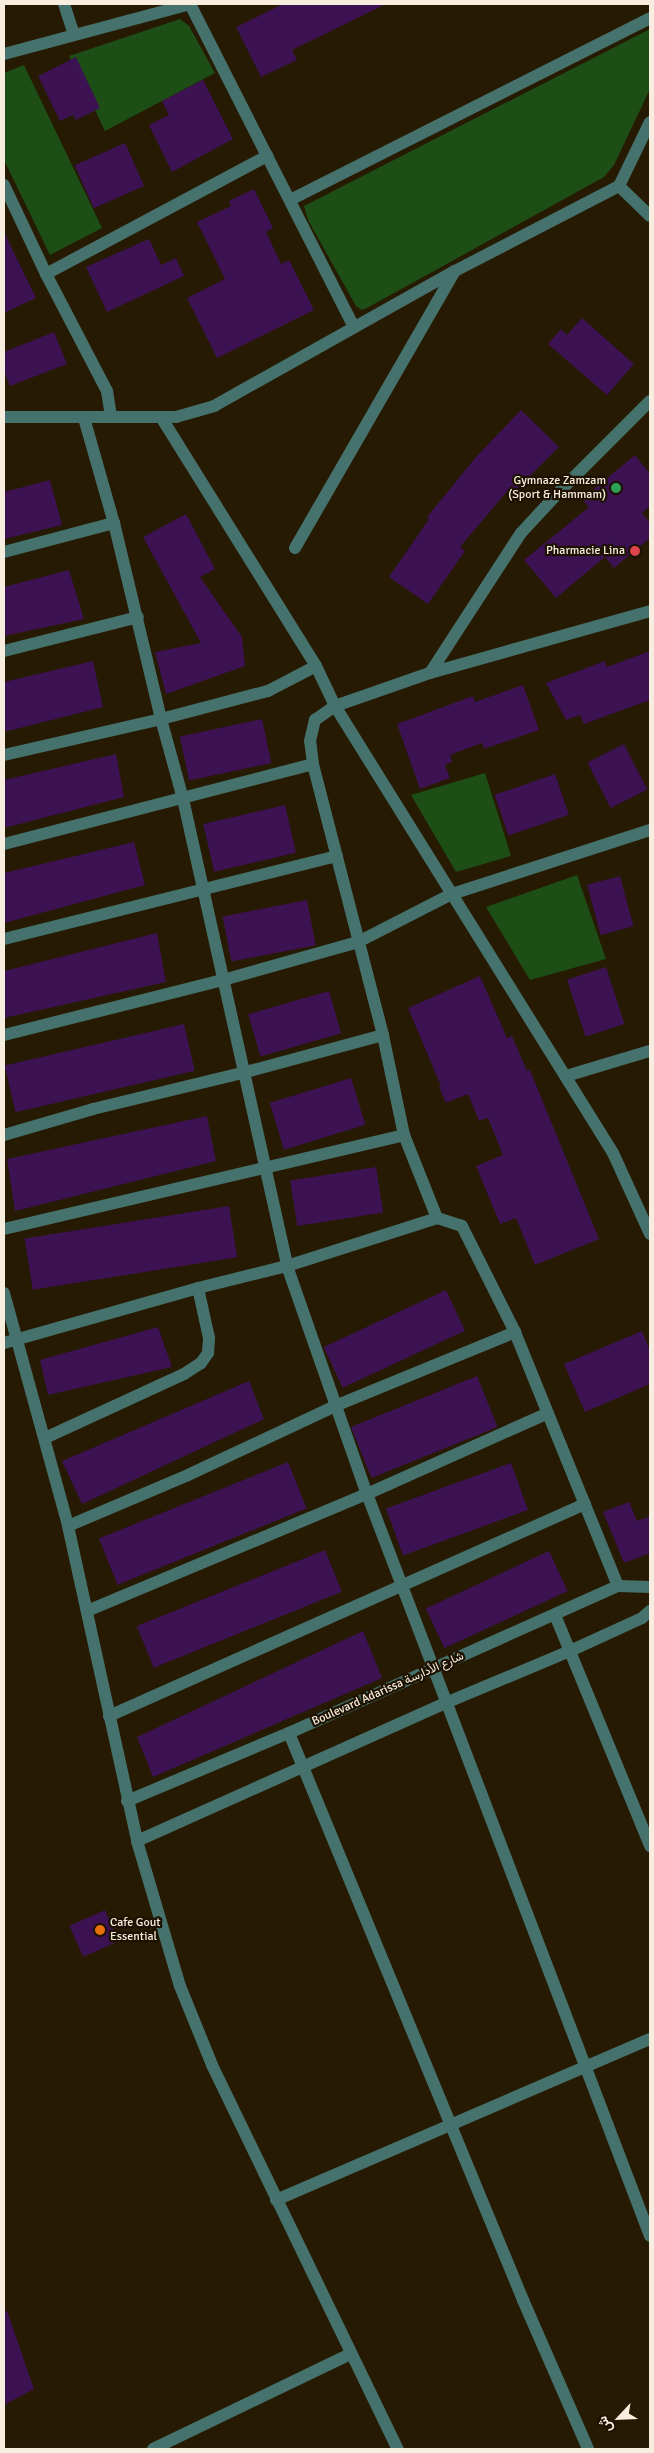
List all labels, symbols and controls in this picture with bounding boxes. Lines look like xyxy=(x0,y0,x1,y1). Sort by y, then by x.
place label: Gymnaze Zamzam (Sport & Hammam) xyxy=(508,474,606,502)
marker: Gymnaze Zamzam (Sport & Hammam) xyxy=(610,482,622,494)
place label: Pharmacie Lina xyxy=(546,544,625,558)
marker: Pharmacie Lina xyxy=(629,545,641,557)
street label: Boulevard Adarissa شارع الأدارسة xyxy=(310,1649,466,1729)
place label: Cafe Gout Essential xyxy=(110,1916,161,1944)
marker: Cafe Gout Essential xyxy=(94,1924,106,1936)
north arrow xyxy=(594,2393,644,2443)
text: ش xyxy=(594,2413,616,2436)

